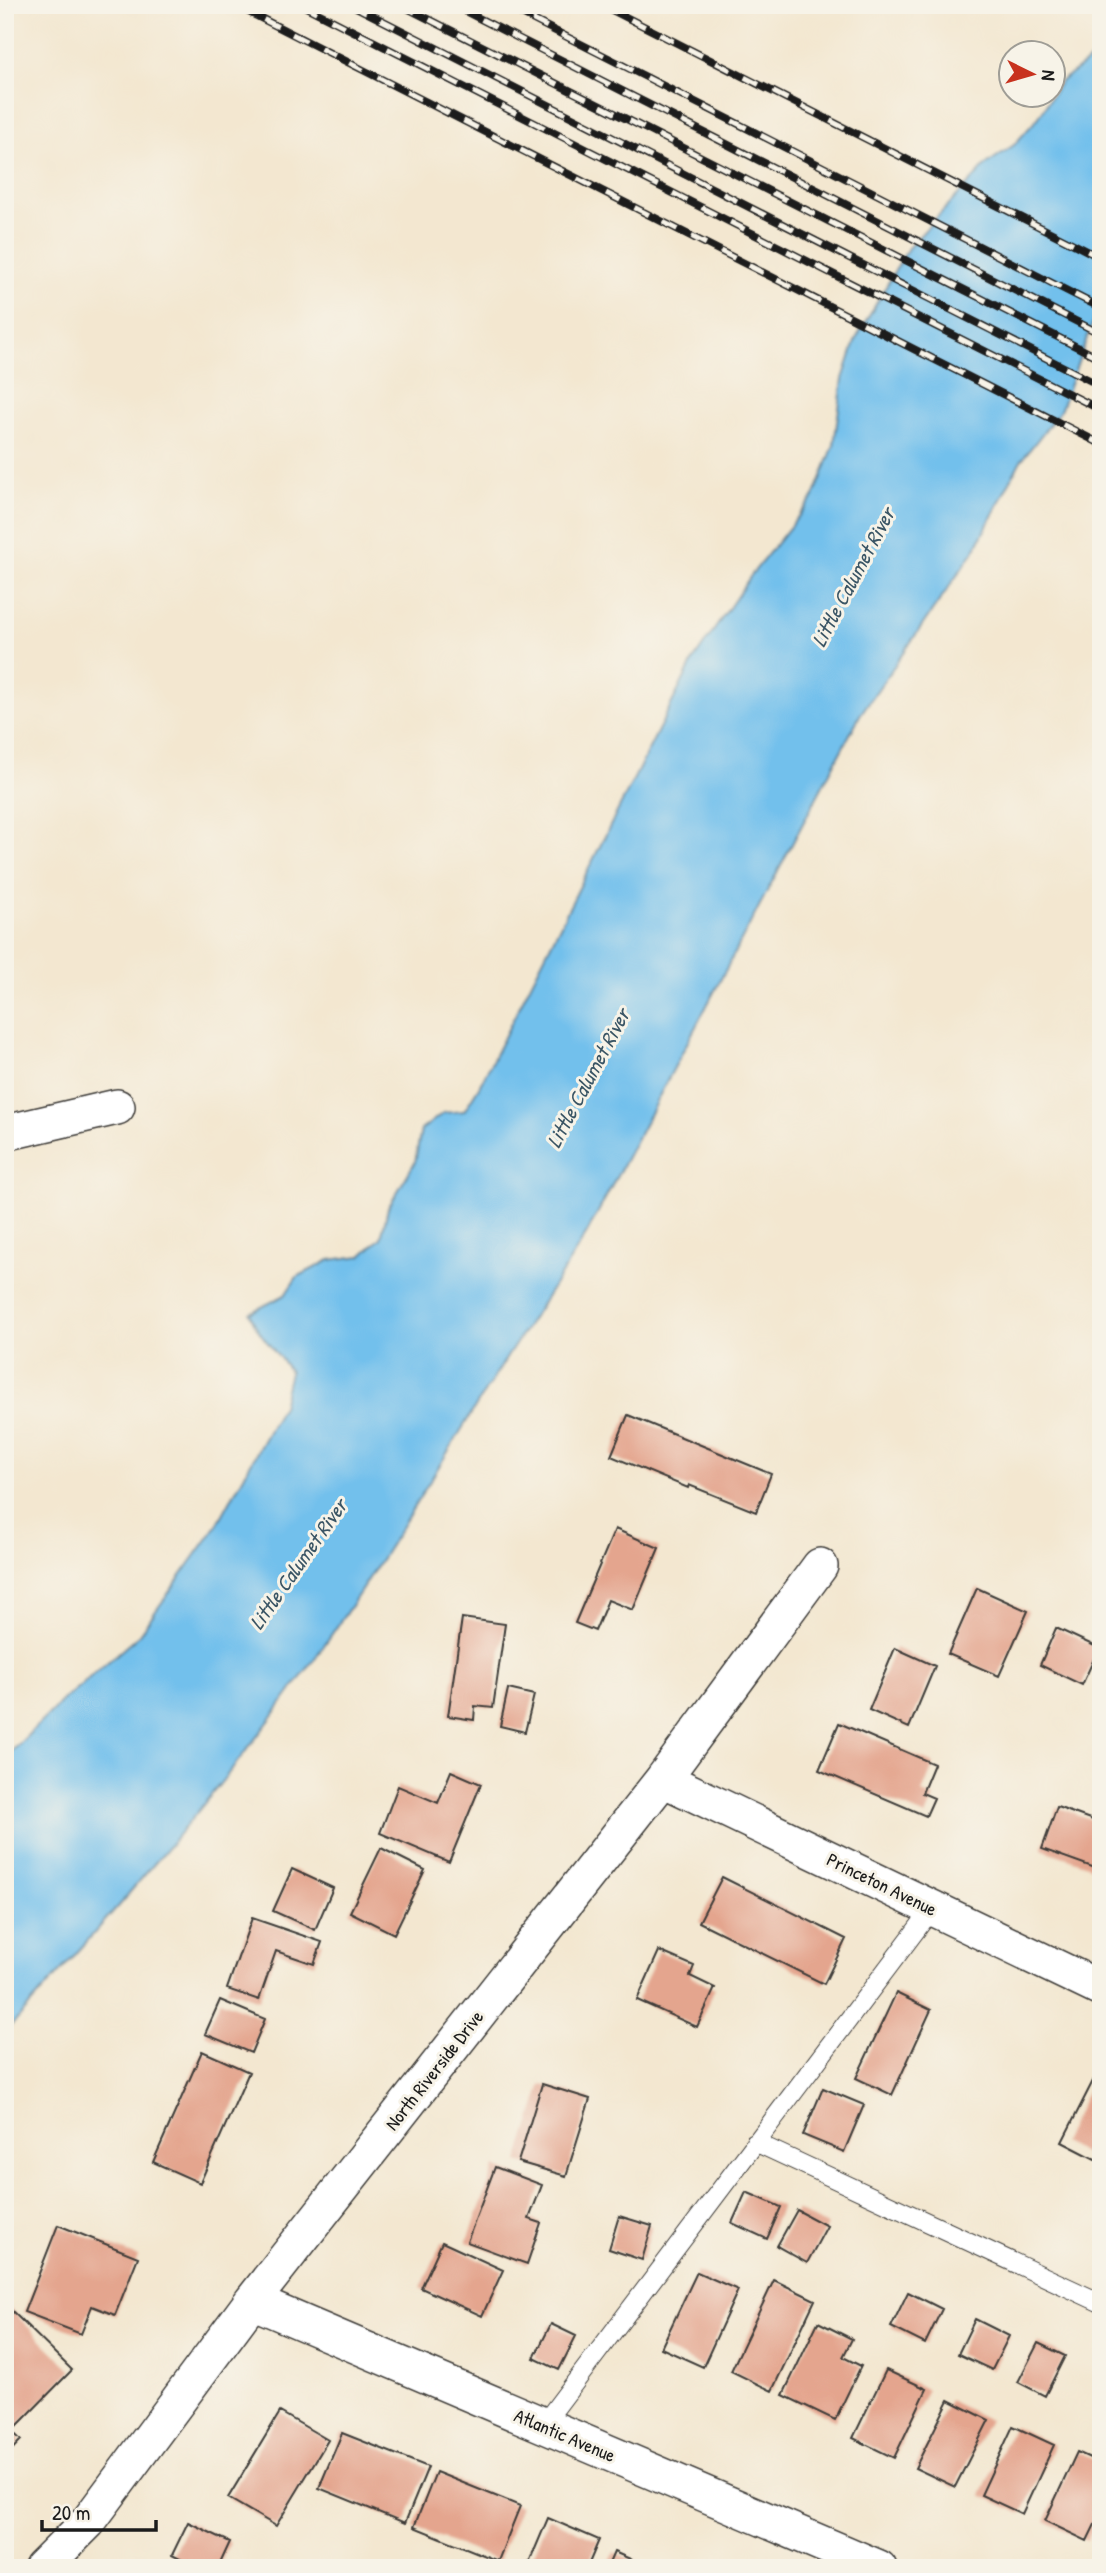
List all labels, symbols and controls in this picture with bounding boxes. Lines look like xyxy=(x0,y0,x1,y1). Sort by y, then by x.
north arrow xyxy=(998,38,1068,108)
text: N xyxy=(1036,69,1062,82)
water label: Little Calumet River xyxy=(804,500,903,651)
water label: Little Calumet River xyxy=(539,1001,638,1152)
water label: Little Calumet River xyxy=(242,1491,355,1635)
street label: Princeton Avenue xyxy=(823,1846,942,1922)
street label: North Riverside Drive xyxy=(379,2004,489,2136)
street label: Atlantic Avenue xyxy=(510,2402,620,2468)
scale bar xyxy=(42,2489,156,2533)
text: 20 m xyxy=(52,2498,90,2527)

